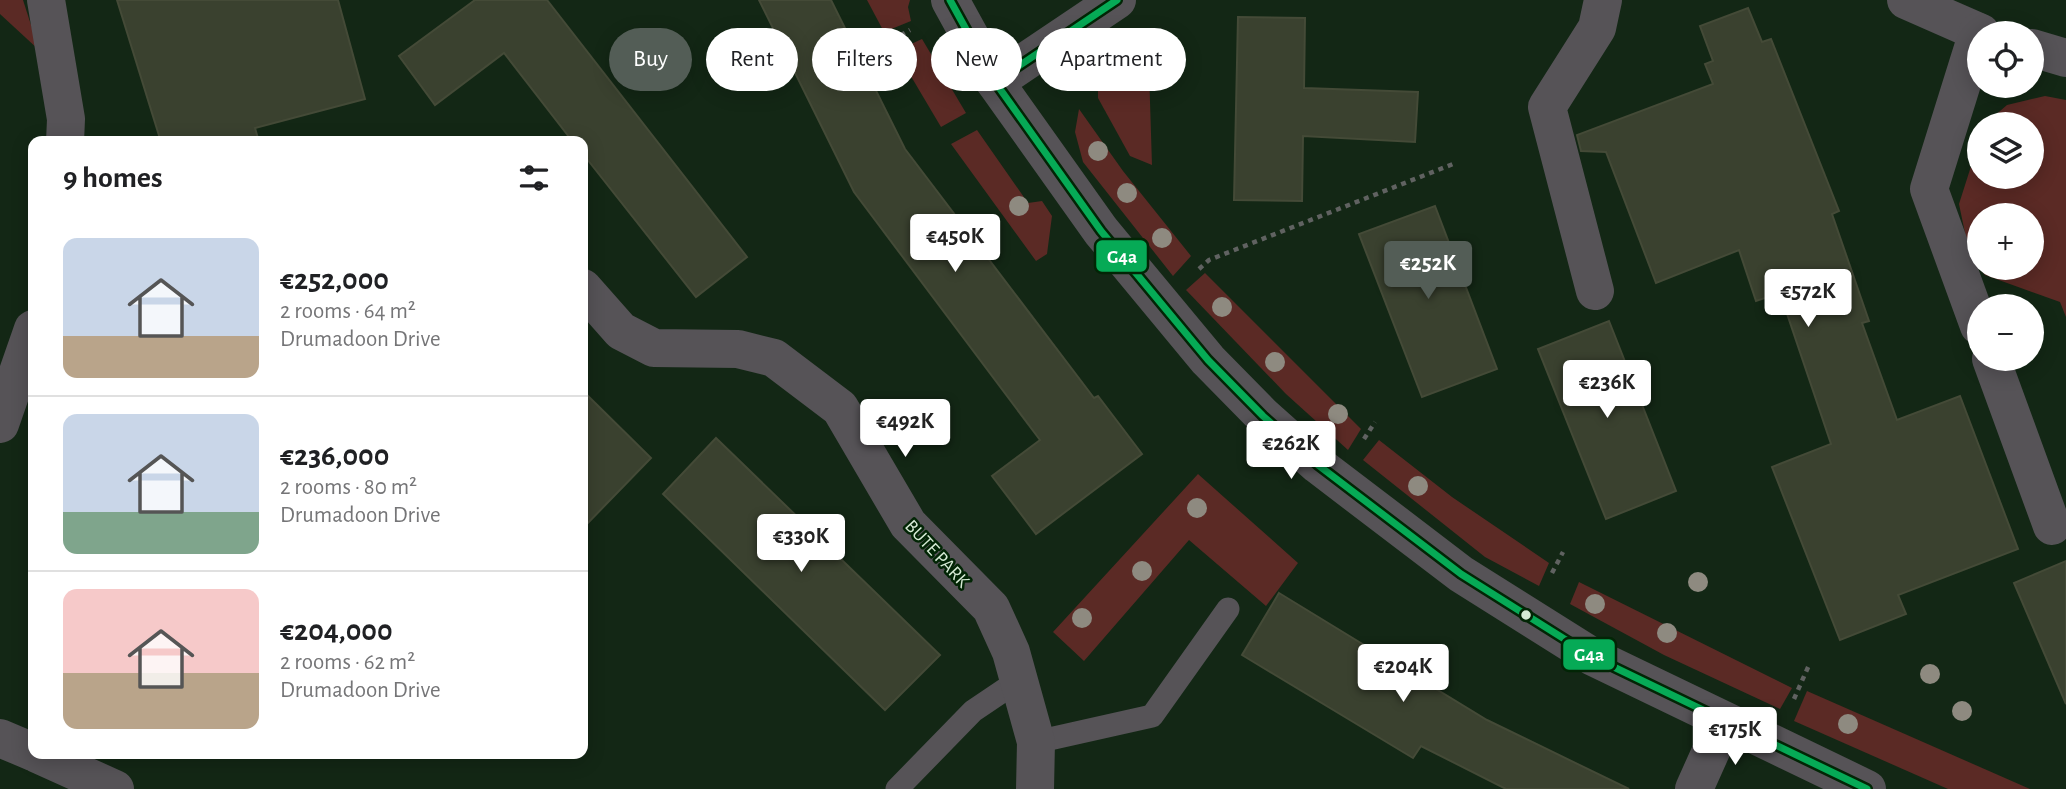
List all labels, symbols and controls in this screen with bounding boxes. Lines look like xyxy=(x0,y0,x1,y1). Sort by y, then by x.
map controls xyxy=(1967,21,2044,371)
button: locate xyxy=(1967,21,2044,98)
chip: Buy xyxy=(609,28,692,91)
chip: Rent xyxy=(706,28,798,91)
chip: Filters xyxy=(812,28,917,91)
chip: New xyxy=(931,28,1022,91)
chip: Apartment xyxy=(1036,28,1186,91)
button: layers xyxy=(1967,112,2044,189)
icon: filters xyxy=(515,159,553,197)
text: 9 homes xyxy=(63,163,163,193)
button: + xyxy=(1967,203,2044,280)
pin: €450K xyxy=(906,215,1004,274)
text: €450K xyxy=(926,225,984,248)
line badge: G4a xyxy=(1095,239,1148,273)
pin: €252K xyxy=(1379,242,1477,301)
text: G4a xyxy=(1107,248,1137,267)
text: €252K xyxy=(1400,252,1456,275)
text: €252,000 xyxy=(280,265,389,295)
icon: home xyxy=(119,266,203,350)
pin: €572K xyxy=(1759,270,1857,329)
text: €572K xyxy=(1781,280,1835,303)
button: − xyxy=(1967,294,2044,371)
text: 2 rooms · 64 m² xyxy=(280,300,416,323)
text: Drumadoon Drive xyxy=(280,328,441,351)
pin: €236K xyxy=(1558,360,1656,420)
text: €236K xyxy=(1579,371,1635,394)
pin: €492K xyxy=(856,400,954,459)
text: €492K xyxy=(876,410,934,433)
pin: €262K xyxy=(1242,421,1340,481)
text: €262K xyxy=(1263,432,1319,455)
text: €236,000 xyxy=(280,441,389,471)
icon: home xyxy=(119,442,203,526)
text: 2 rooms · 80 m² xyxy=(280,476,417,499)
text: Drumadoon Drive xyxy=(280,504,441,527)
pin: €330K xyxy=(752,514,850,574)
street label: BUTE PARK xyxy=(901,517,973,592)
text: €330K xyxy=(773,525,829,548)
unlabelled marker xyxy=(1519,608,1533,622)
text: €204,000 xyxy=(280,616,393,646)
icon: home xyxy=(119,617,203,701)
line badge: G4a xyxy=(1562,638,1616,671)
pin: €204K xyxy=(1354,644,1452,704)
text: G4a xyxy=(1574,646,1604,665)
text: 2 rooms · 62 m² xyxy=(280,651,415,674)
text: €204K xyxy=(1374,655,1432,678)
text: Drumadoon Drive xyxy=(280,679,441,702)
pin: €175K xyxy=(1686,708,1784,767)
text: €175K xyxy=(1709,718,1761,741)

